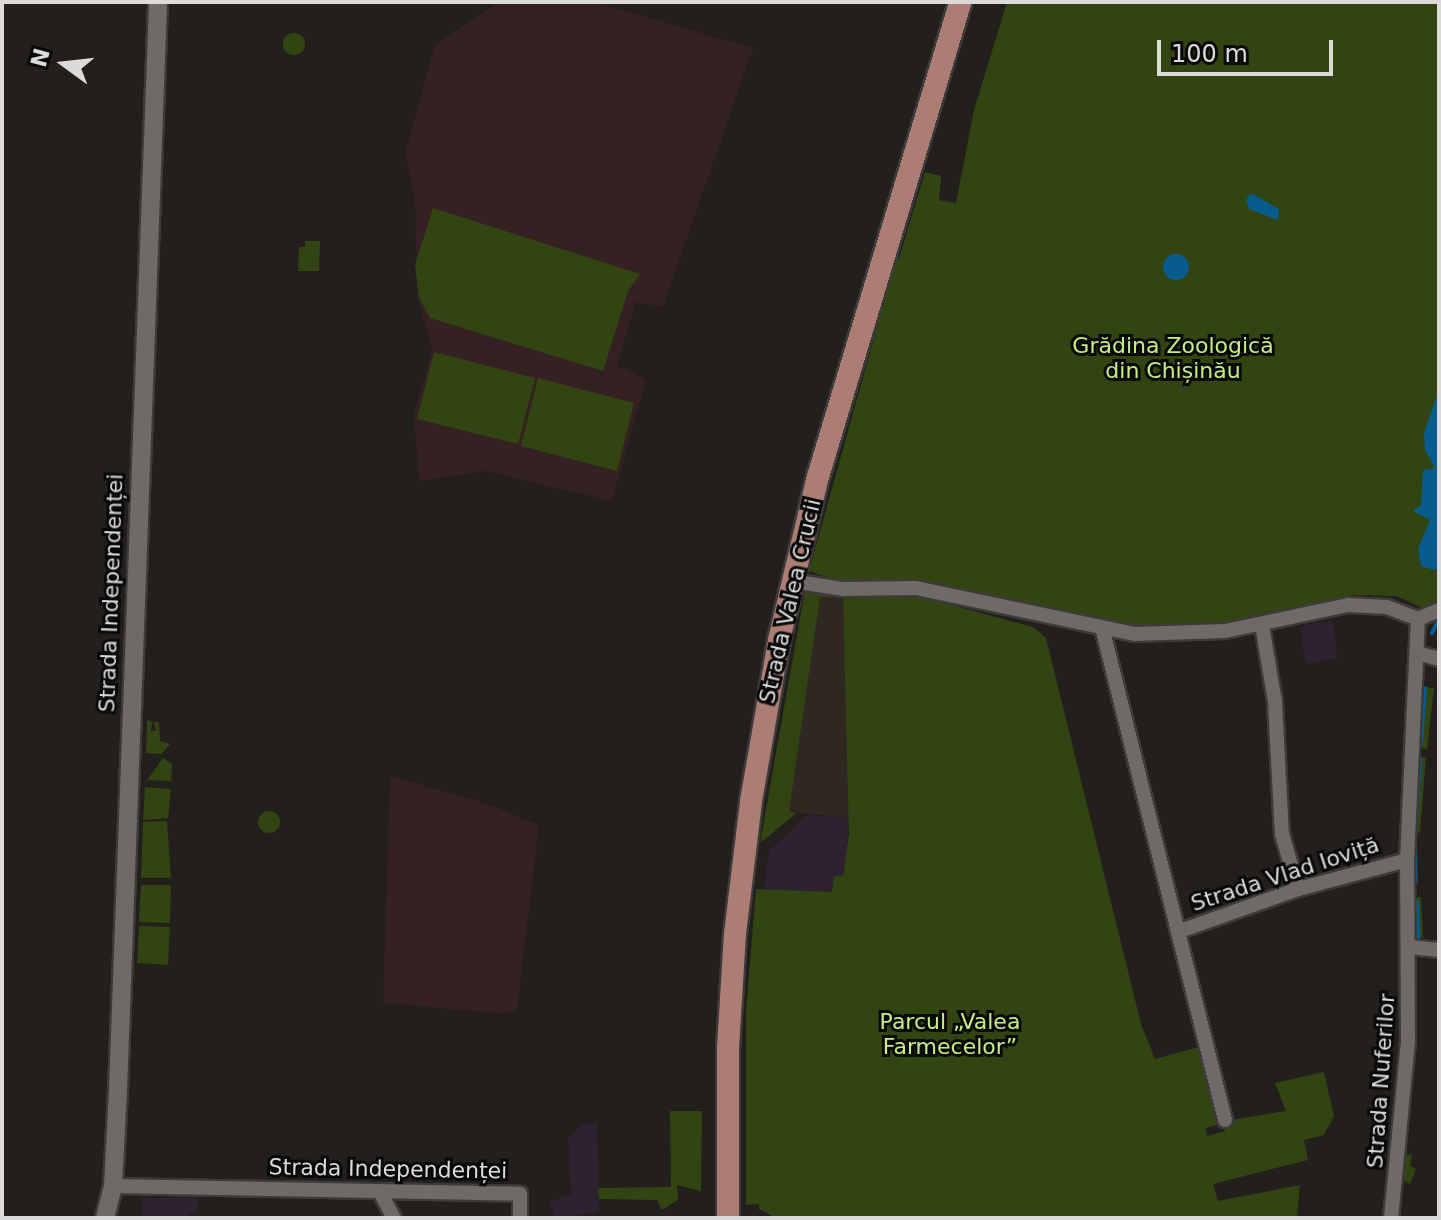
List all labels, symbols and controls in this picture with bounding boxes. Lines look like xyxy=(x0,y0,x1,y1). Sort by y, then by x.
north arrow xyxy=(24,24,104,104)
scale bar xyxy=(1161,24,1337,74)
text: 100 m xyxy=(1171,40,1248,68)
text: N xyxy=(26,46,55,70)
park label: Grădina Zoologică din Chișinău xyxy=(1072,332,1274,384)
street label: Strada Independenței xyxy=(94,473,128,713)
street label: Strada Valea Crucii xyxy=(754,496,826,706)
street label: Strada Vlad Ioviță xyxy=(1188,831,1382,917)
street label: Strada Nuferilor xyxy=(1362,993,1400,1169)
park label: Parcul „Valea Farmecelor” xyxy=(880,1008,1020,1060)
street label: Strada Independenței xyxy=(268,1154,508,1184)

